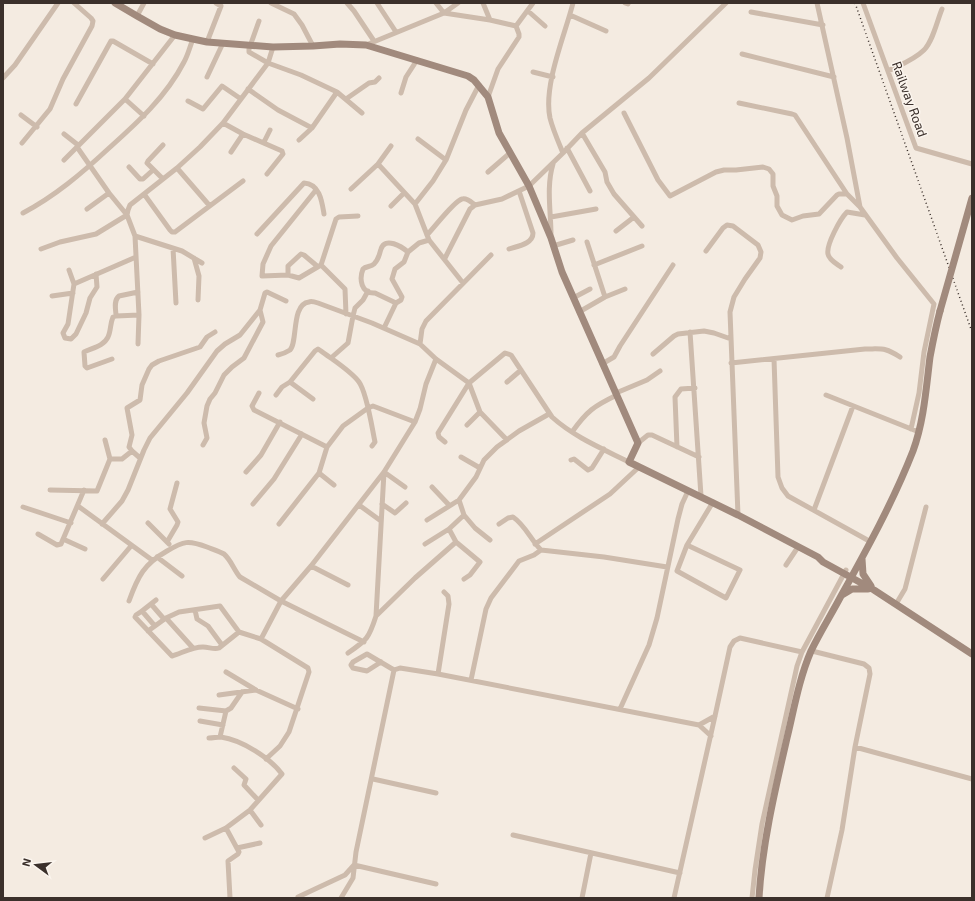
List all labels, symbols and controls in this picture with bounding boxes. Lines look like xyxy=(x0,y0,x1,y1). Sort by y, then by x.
street label: Railway Road xyxy=(889,59,931,139)
north arrow xyxy=(16,845,56,885)
text: N xyxy=(19,857,33,868)

